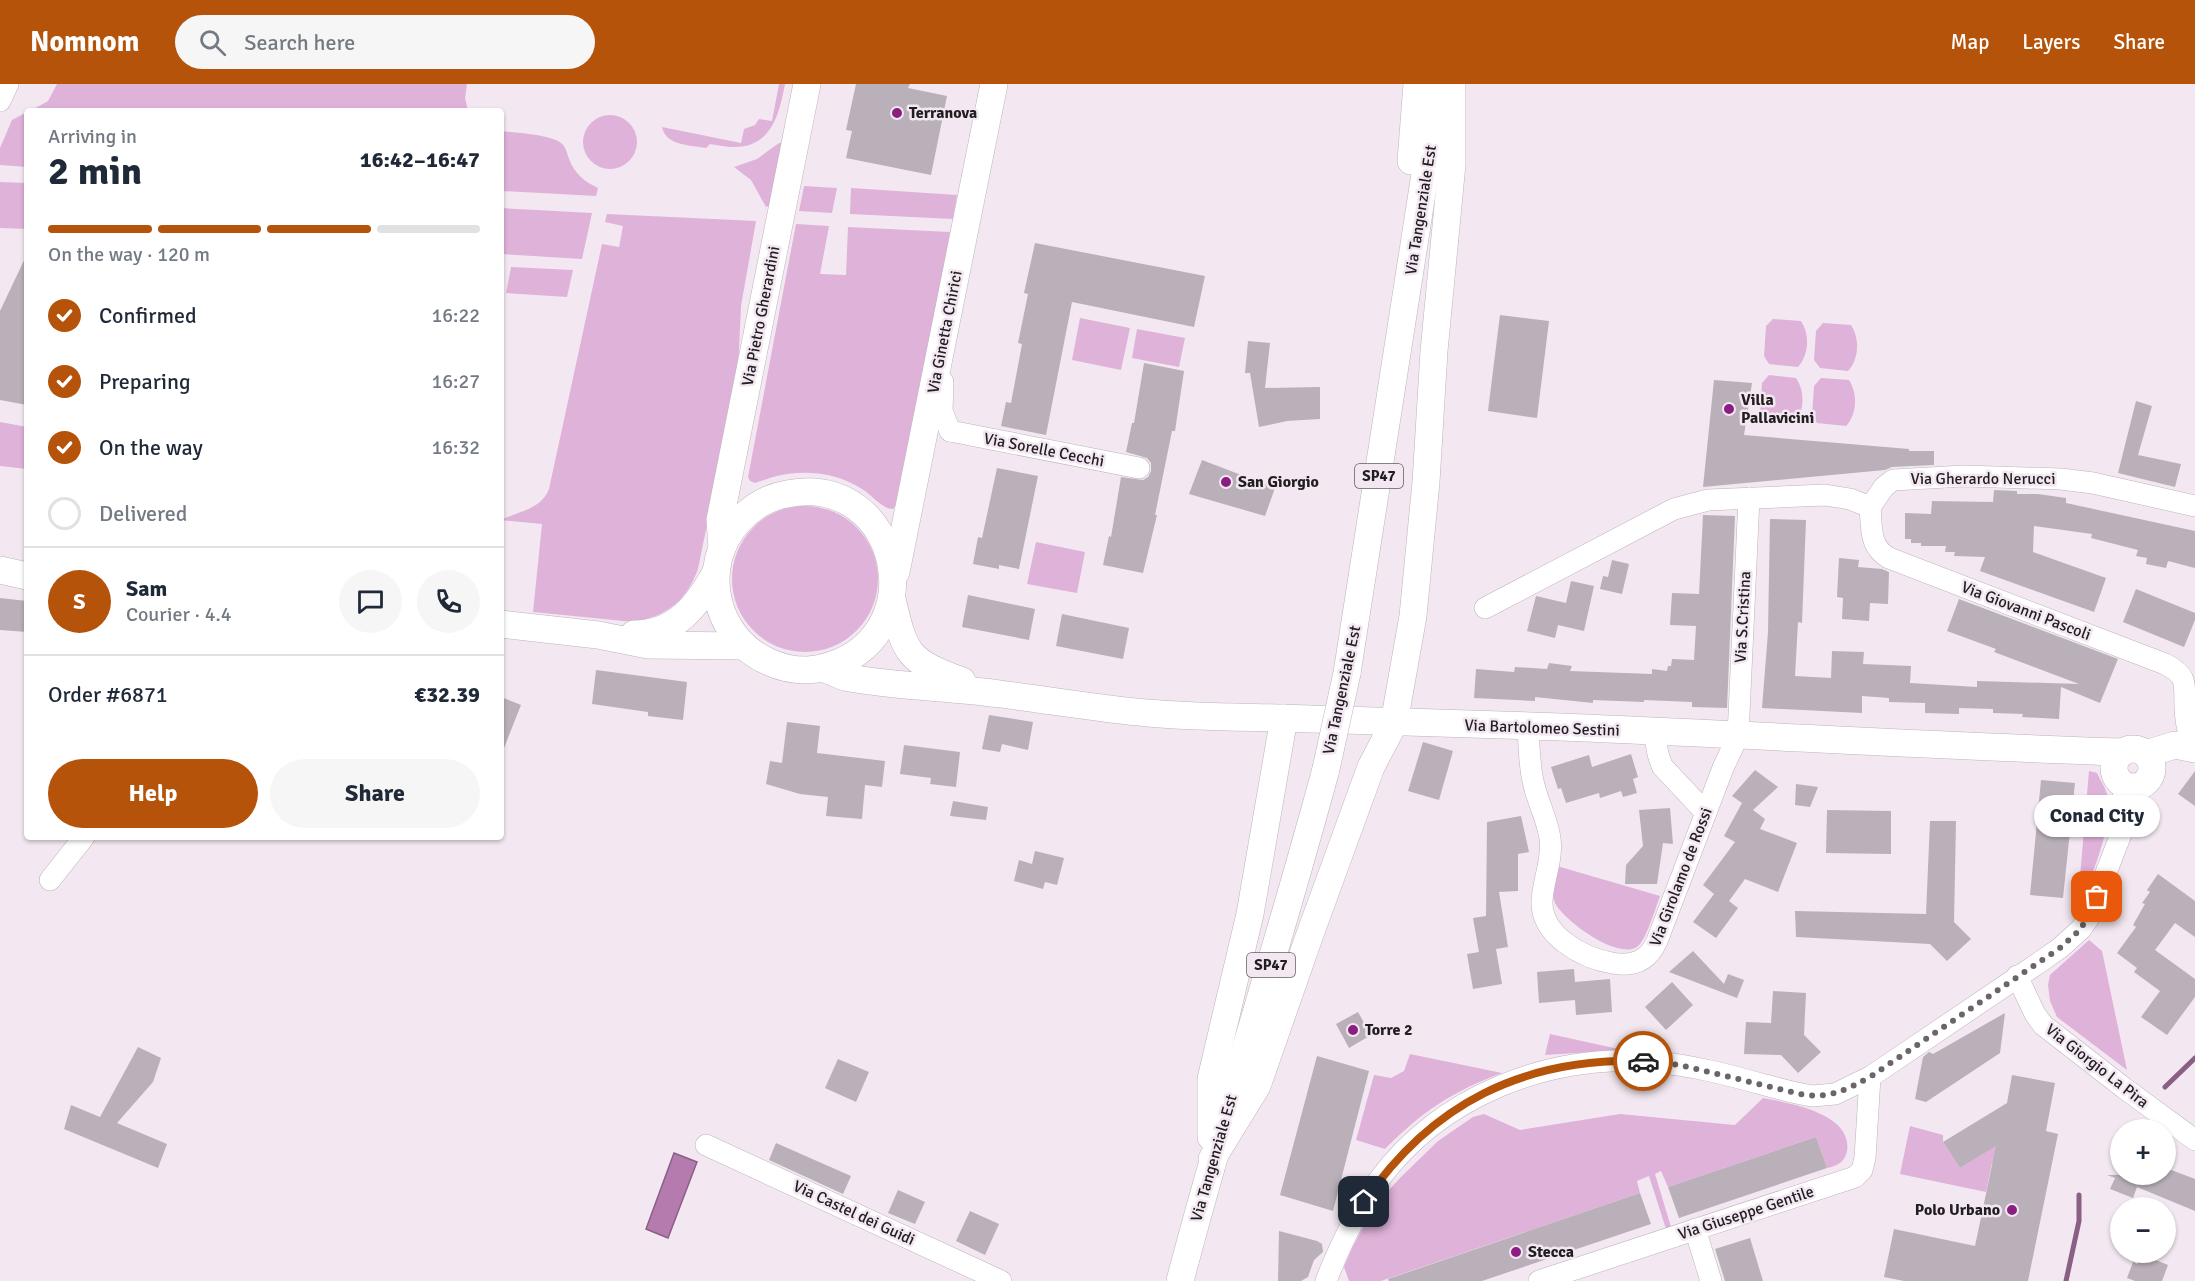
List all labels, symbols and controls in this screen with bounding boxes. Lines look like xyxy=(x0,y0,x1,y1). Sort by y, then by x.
search box xyxy=(175,15,595,69)
text: Nomnom xyxy=(30,25,139,59)
icon: search xyxy=(196,26,229,59)
text: Search here xyxy=(244,29,355,56)
text: Map xyxy=(1951,29,1989,55)
text: Layers xyxy=(2022,29,2080,55)
text: Share xyxy=(2113,29,2165,55)
place label: Terranova xyxy=(909,103,977,123)
marker: Terranova xyxy=(890,106,904,120)
text: Arriving in xyxy=(48,124,137,149)
street label: Via Tangenziale Est xyxy=(1401,143,1441,276)
text: 16:42–16:47 xyxy=(360,146,480,173)
text: 2 min xyxy=(48,147,142,195)
text: On the way · 120 m xyxy=(48,242,210,267)
street label: Via Pietro Gherardini xyxy=(738,244,784,388)
street label: Via Ginetta Chirici xyxy=(923,269,967,395)
icon: check xyxy=(48,299,81,332)
text: Confirmed xyxy=(99,302,197,329)
text: 16:22 xyxy=(431,303,480,328)
icon: check xyxy=(48,365,81,398)
text: Preparing xyxy=(99,368,191,395)
text: 16:27 xyxy=(431,369,480,394)
place label: Villa Pallavicini xyxy=(1741,390,1814,428)
marker: Villa Pallavicini xyxy=(1722,402,1736,416)
street label: Via Sorelle Cecchi xyxy=(982,429,1106,471)
icon: check xyxy=(48,431,81,464)
text: On the way xyxy=(99,434,203,461)
text: 16:32 xyxy=(431,435,480,460)
road number: SP47 xyxy=(1355,464,1403,488)
street label: Via Gherardo Nerucci xyxy=(1910,469,2056,489)
place label: San Giorgio xyxy=(1238,472,1319,492)
marker: San Giorgio xyxy=(1219,475,1233,489)
text: Delivered xyxy=(99,500,187,527)
button: chat xyxy=(339,570,402,633)
button: phone xyxy=(417,570,480,633)
street label: Via S.Cristina xyxy=(1731,571,1755,663)
text: Sam xyxy=(126,575,167,602)
street label: Via Giovanni Pascoli xyxy=(1958,577,2094,645)
text: S xyxy=(73,588,86,615)
text: Courier · 4.4 xyxy=(126,602,232,627)
street label: Via Tangenziale Est xyxy=(1319,623,1366,756)
text: Order #6871 xyxy=(48,681,168,708)
text: €32.39 xyxy=(414,681,480,708)
street label: Via Bartolomeo Sestini xyxy=(1464,715,1620,741)
button: Help xyxy=(48,759,258,828)
button: Share xyxy=(270,759,480,828)
callout: Conad City xyxy=(2034,795,2160,837)
text: Conad City xyxy=(2050,803,2144,828)
street label: Via Girolamo de Rossi xyxy=(1645,805,1717,949)
pin xyxy=(2071,871,2122,922)
icon: bag xyxy=(2080,880,2113,913)
road number: SP47 xyxy=(1247,953,1295,977)
street label: Via Giorgio La Pira xyxy=(2041,1019,2153,1113)
place label: Torre 2 xyxy=(1365,1020,1413,1040)
marker: Torre 2 xyxy=(1346,1023,1360,1037)
courier xyxy=(1613,1031,1673,1091)
icon: car xyxy=(1627,1045,1660,1078)
street label: Via Tangenziale Est xyxy=(1186,1092,1242,1224)
map controls xyxy=(2110,1119,2176,1263)
button: + xyxy=(2110,1119,2176,1185)
street label: Via Castel dei Guidi xyxy=(790,1176,918,1250)
pin xyxy=(1338,1176,1389,1227)
street label: Via Giuseppe Gentile xyxy=(1676,1182,1816,1244)
icon: home xyxy=(1347,1185,1380,1218)
button: − xyxy=(2110,1197,2176,1263)
place label: Polo Urbano xyxy=(1915,1200,2000,1220)
marker: Polo Urbano xyxy=(2005,1203,2019,1217)
place label: Stecca xyxy=(1528,1242,1574,1262)
marker: Stecca xyxy=(1509,1245,1523,1259)

